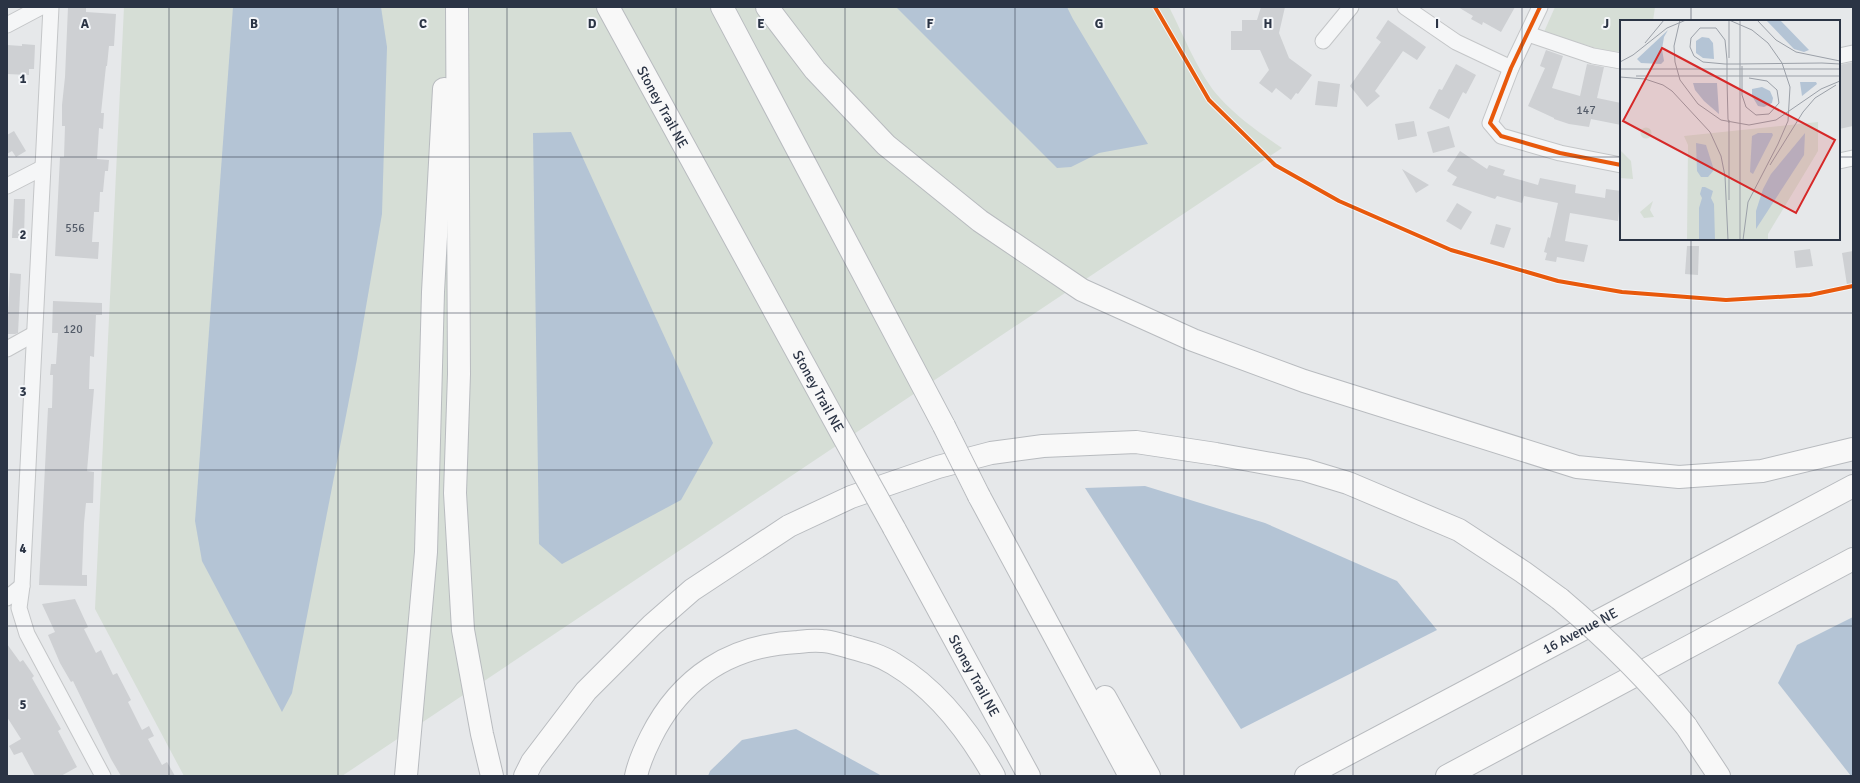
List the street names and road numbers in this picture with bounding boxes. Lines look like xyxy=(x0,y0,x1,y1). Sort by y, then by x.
street label: Stoney Trail NE xyxy=(634,63,692,151)
street label: Stoney Trail NE xyxy=(789,347,848,435)
street label: 16 Avenue NE xyxy=(1539,604,1620,658)
street label: Stoney Trail NE xyxy=(945,632,1004,720)

